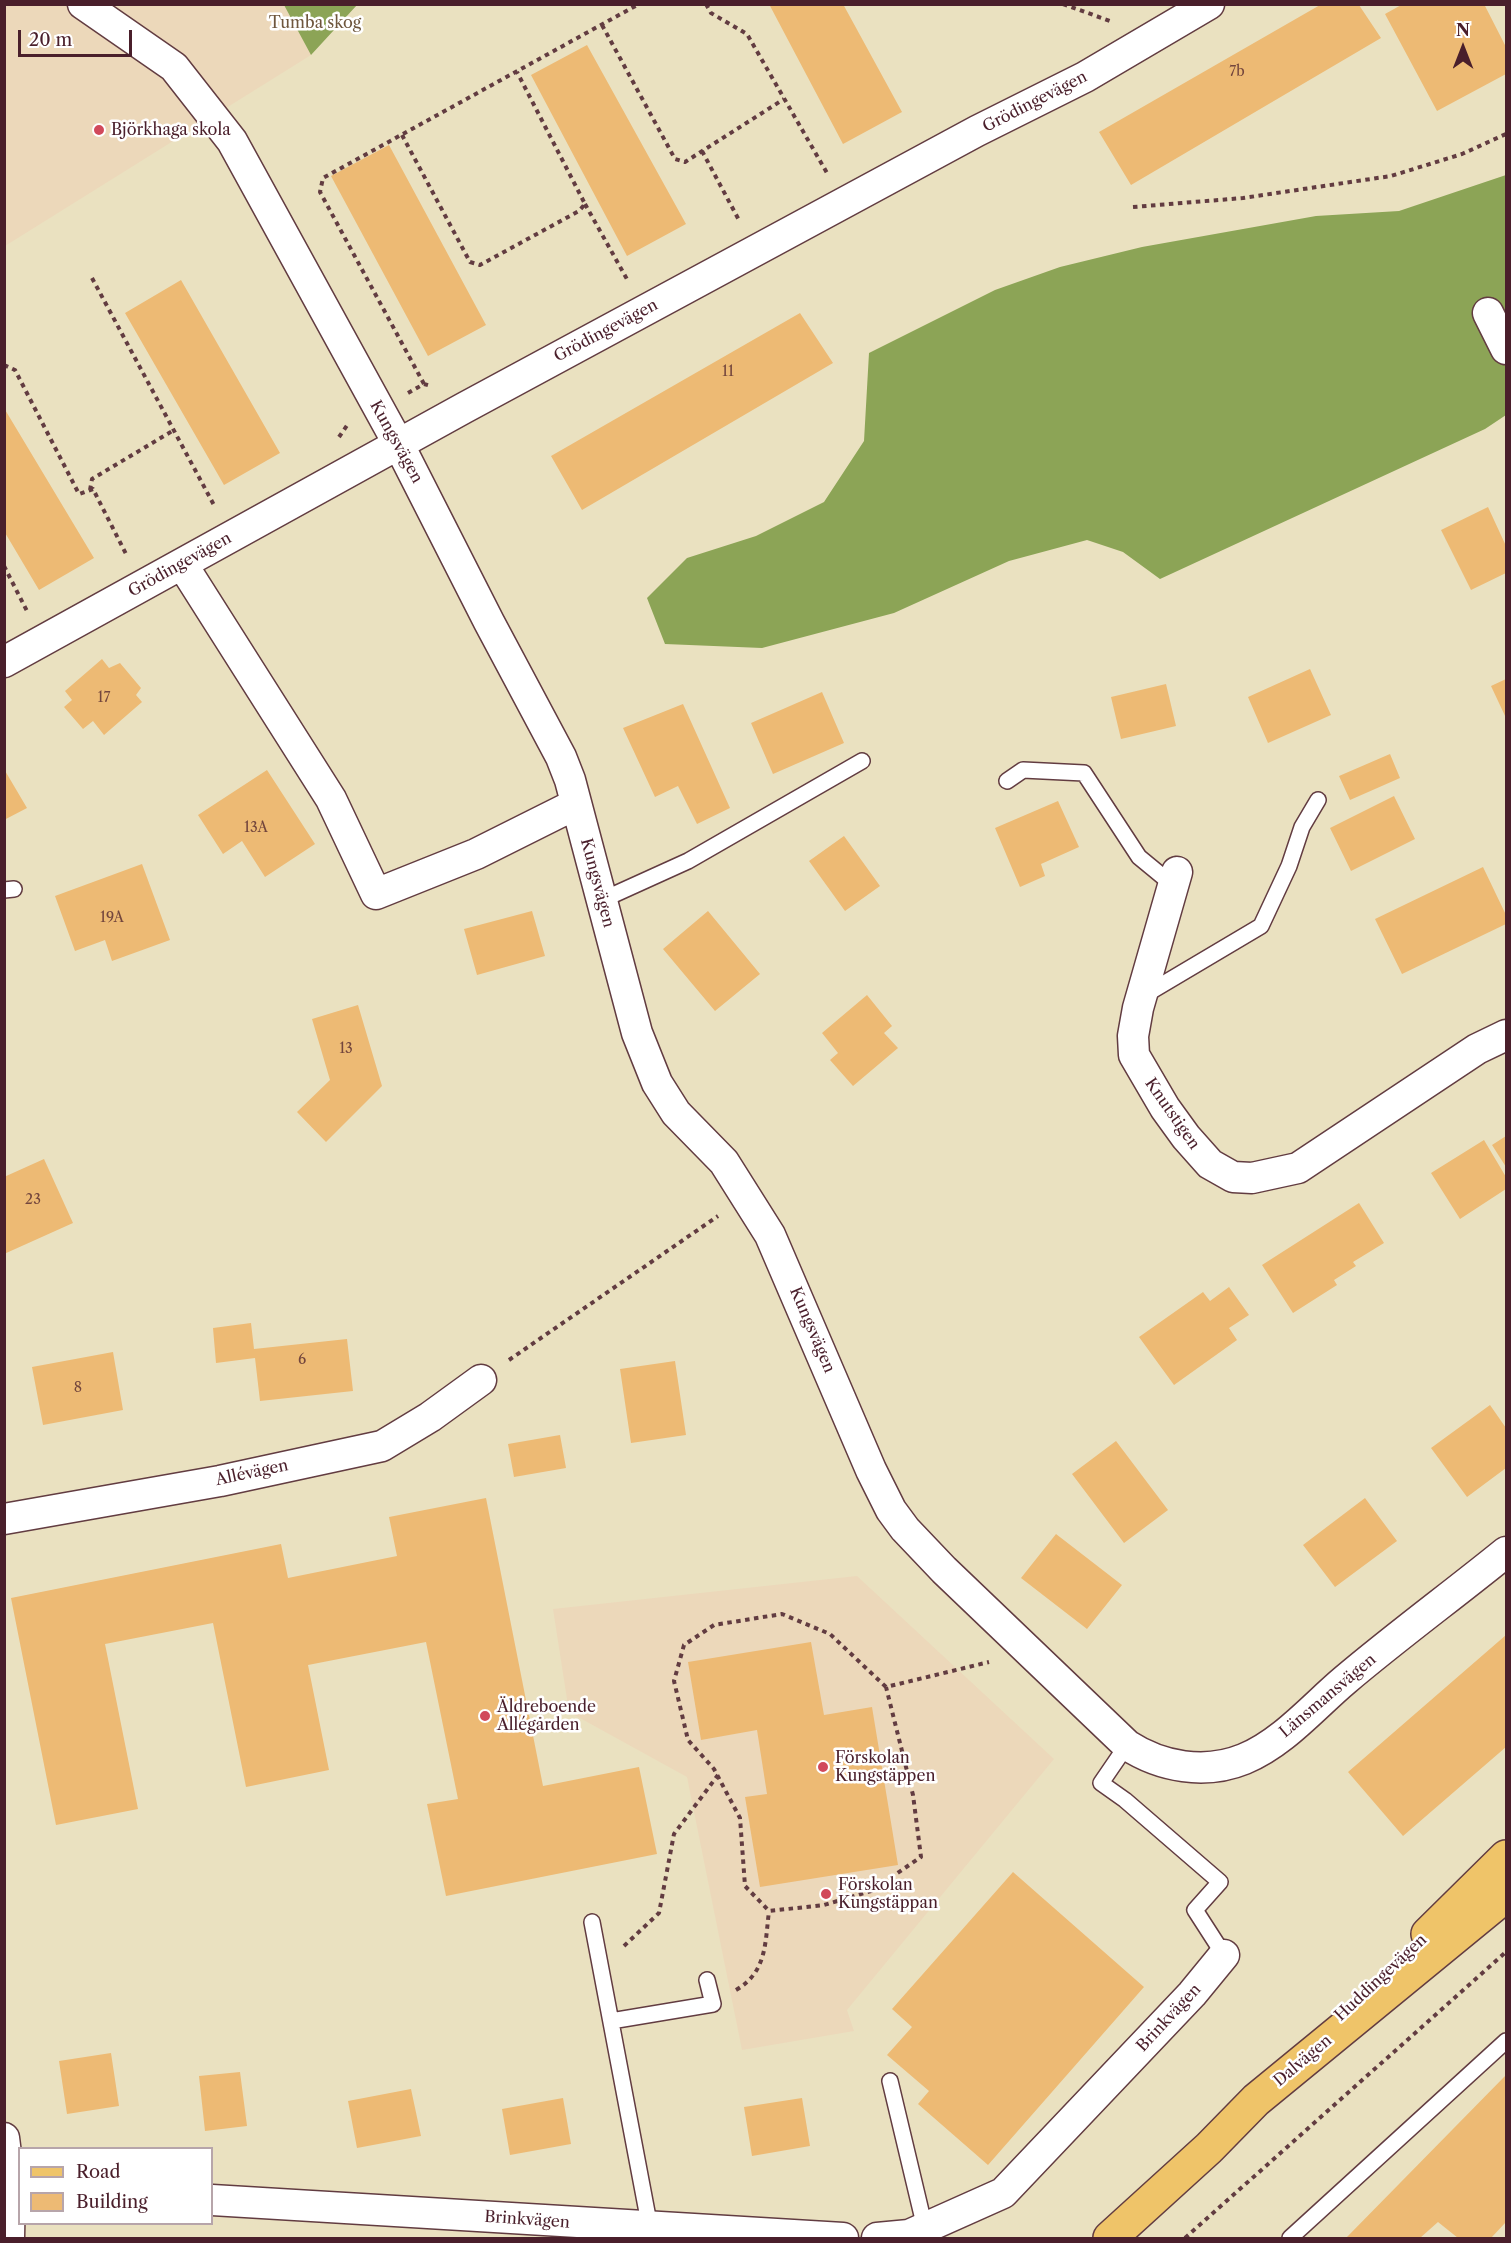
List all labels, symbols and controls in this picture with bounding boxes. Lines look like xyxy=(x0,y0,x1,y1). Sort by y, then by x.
park label: Tumba skog xyxy=(269,13,361,33)
scale bar xyxy=(21,18,135,56)
north arrow xyxy=(1433,18,1493,78)
text: N xyxy=(1456,20,1470,40)
text: 20 m xyxy=(29,29,72,51)
house number: 7b xyxy=(1229,64,1245,80)
street label: Grödingevägen xyxy=(979,67,1091,137)
place label: Björkhaga skola xyxy=(111,120,231,140)
marker: Björkhaga skola xyxy=(92,123,106,137)
street label: Grödingevägen xyxy=(551,296,661,366)
house number: 11 xyxy=(722,364,734,380)
street label: Kungsvägen xyxy=(365,397,427,487)
street label: Grödingevägen xyxy=(125,529,235,601)
house number: 17 xyxy=(98,690,110,706)
house number: 13A xyxy=(244,820,268,836)
street label: Kungsvägen xyxy=(576,836,618,930)
house number: 19A xyxy=(100,910,124,926)
house number: 13 xyxy=(339,1041,353,1057)
street label: Knutstigen xyxy=(1140,1075,1204,1153)
house number: 23 xyxy=(25,1192,41,1208)
street label: Kungsvägen xyxy=(785,1284,839,1376)
house number: 6 xyxy=(298,1352,306,1368)
house number: 8 xyxy=(74,1380,82,1396)
street label: Allévägen xyxy=(214,1456,290,1490)
street label: Länsmansvägen xyxy=(1276,1650,1380,1742)
place label: Äldreboende Allégården xyxy=(497,1697,596,1735)
marker: Äldreboende Allégården xyxy=(478,1709,492,1723)
place label: Förskolan Kungstäppen xyxy=(835,1748,935,1786)
marker: Förskolan Kungstäppen xyxy=(816,1760,830,1774)
place label: Förskolan Kungstäppan xyxy=(838,1875,938,1913)
marker: Förskolan Kungstäppan xyxy=(819,1887,833,1901)
street label: Huddingevägen xyxy=(1331,1931,1431,2025)
street label: Brinkvägen xyxy=(1133,1980,1205,2056)
street label: Dalvägen xyxy=(1270,2031,1336,2091)
legend xyxy=(18,2147,213,2225)
text: Road xyxy=(76,2161,121,2183)
text: Building xyxy=(76,2191,148,2213)
street label: Brinkvägen xyxy=(484,2207,570,2233)

